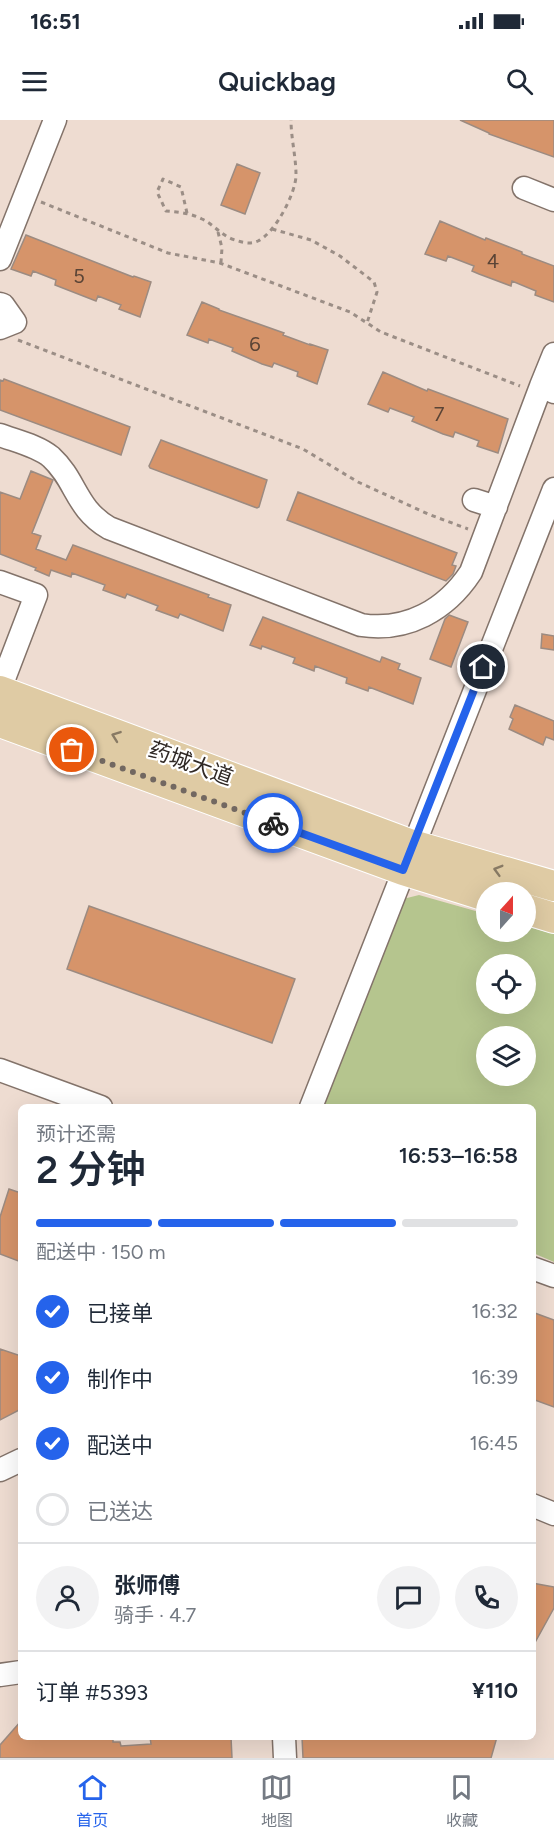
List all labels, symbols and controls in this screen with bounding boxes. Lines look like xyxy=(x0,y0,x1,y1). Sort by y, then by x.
text: 16:51 xyxy=(30,8,81,35)
icon: menu xyxy=(18,65,51,98)
text: Quickbag xyxy=(218,65,336,98)
icon: search xyxy=(503,65,536,98)
house number: 4 xyxy=(487,249,499,273)
house number: 5 xyxy=(73,264,85,288)
house number: 6 xyxy=(249,332,261,356)
house number: 7 xyxy=(434,402,445,426)
pin xyxy=(457,641,508,692)
icon: home xyxy=(466,650,499,683)
pin xyxy=(46,724,97,775)
one-way arrow xyxy=(111,730,122,743)
icon: bag xyxy=(55,733,88,766)
street label: 药城大道 xyxy=(145,736,237,791)
courier xyxy=(243,793,303,853)
icon: bike xyxy=(257,807,290,840)
one-way arrow xyxy=(493,865,504,877)
north arrow xyxy=(476,882,536,942)
map controls xyxy=(476,882,536,1086)
button: locate xyxy=(476,954,536,1014)
button: layers xyxy=(476,1026,536,1086)
text: 预计还需 xyxy=(36,1122,116,1146)
text: 16:53–16:58 xyxy=(399,1142,518,1169)
text: 2 分钟 xyxy=(36,1146,146,1193)
text: 配送中 · 150 m xyxy=(36,1240,166,1264)
icon: check xyxy=(36,1295,69,1328)
text: 16:32 xyxy=(471,1299,518,1323)
text: 已接单 xyxy=(87,1300,153,1327)
icon: check xyxy=(36,1361,69,1394)
text: 16:39 xyxy=(471,1365,518,1389)
text: 制作中 xyxy=(87,1366,153,1393)
icon: check xyxy=(36,1427,69,1460)
text: 16:45 xyxy=(469,1431,518,1455)
text: 配送中 xyxy=(87,1432,153,1459)
text: 已送达 xyxy=(87,1498,153,1525)
button: person xyxy=(36,1566,99,1629)
button: chat xyxy=(377,1566,440,1629)
button: phone xyxy=(455,1566,518,1629)
text: 张师傅 xyxy=(114,1572,180,1599)
text: 骑手 · 4.7 xyxy=(114,1603,196,1627)
text: ¥110 xyxy=(472,1677,518,1704)
text: 订单 #5393 xyxy=(36,1679,148,1706)
tab: 首页 xyxy=(76,1771,109,1831)
tab: 地图 xyxy=(260,1771,293,1831)
tab: 收藏 xyxy=(445,1771,478,1831)

